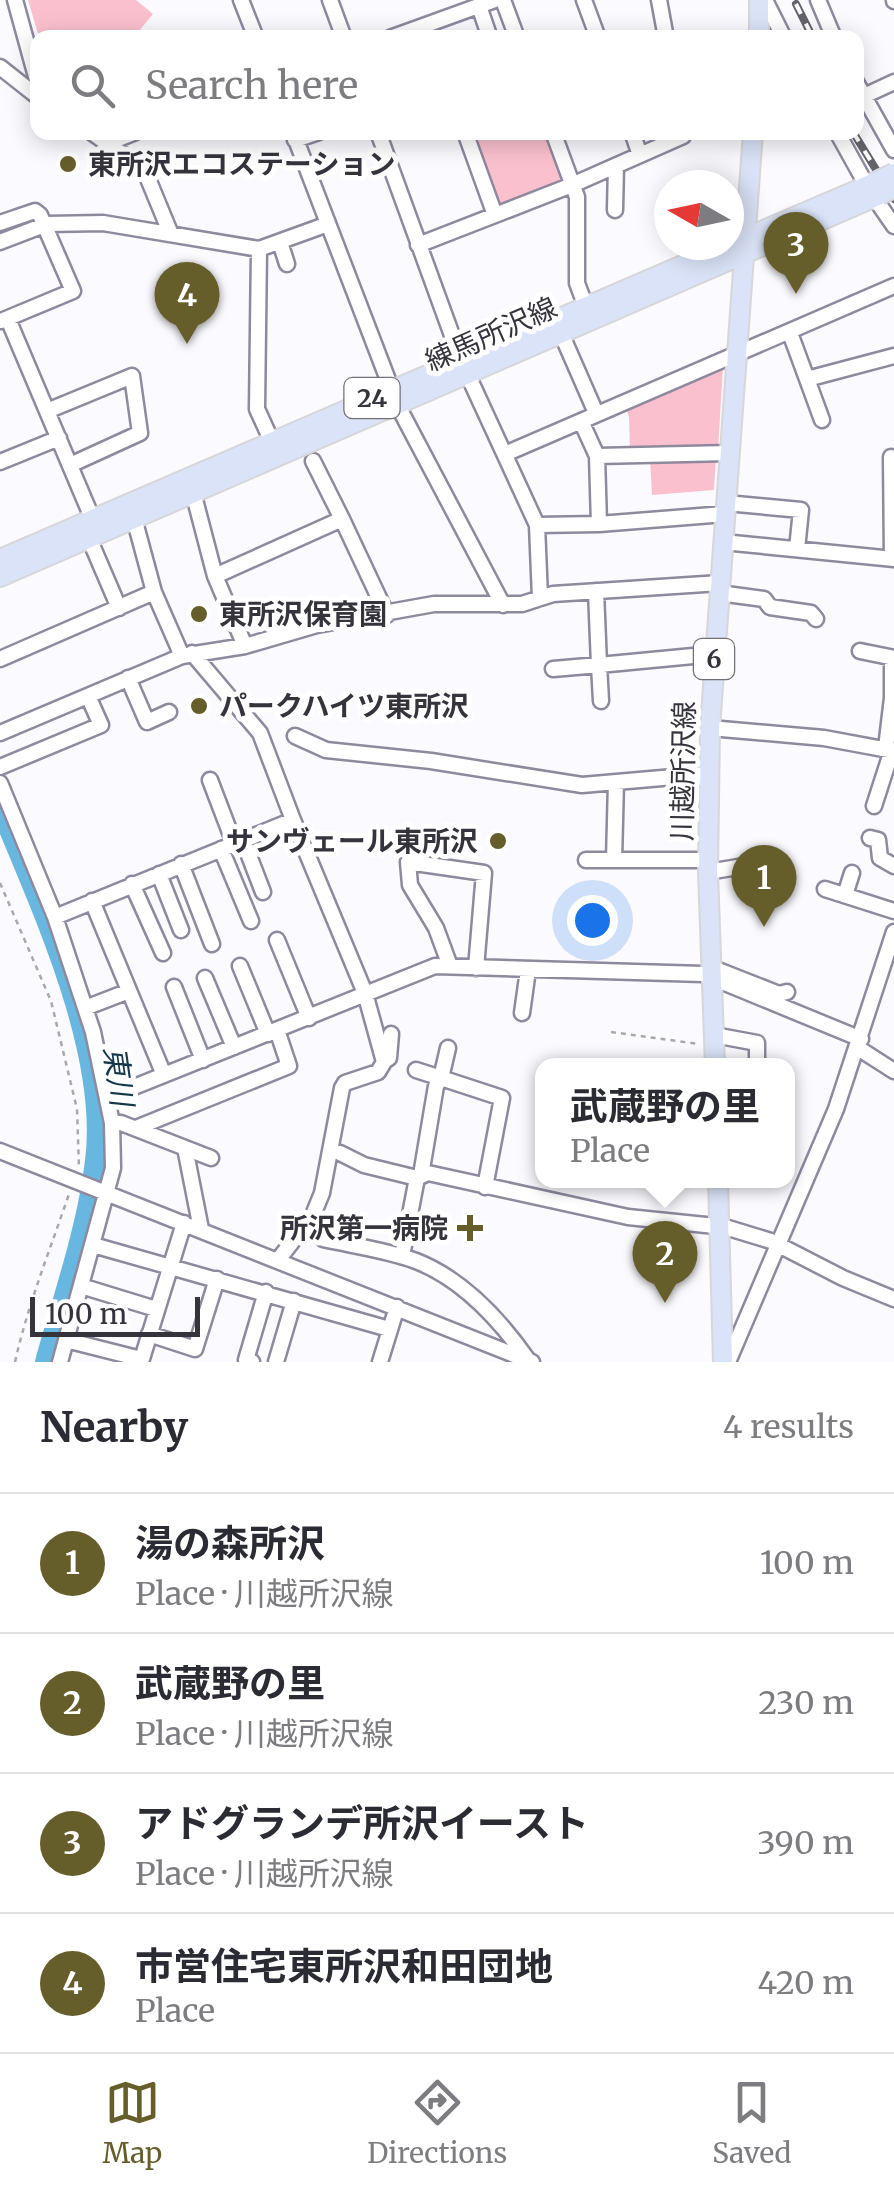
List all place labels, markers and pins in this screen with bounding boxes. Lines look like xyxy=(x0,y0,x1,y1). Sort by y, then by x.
place label: 東所沢エコステーション xyxy=(88,146,395,182)
marker: 東所沢エコステーション xyxy=(57,153,79,175)
pin: 3 xyxy=(764,212,828,294)
pin: 4 xyxy=(154,262,220,344)
place label: 東所沢保育園 xyxy=(219,596,387,632)
marker: 東所沢保育園 xyxy=(188,603,210,625)
place label: パークハイツ東所沢 xyxy=(219,688,469,724)
marker: パークハイツ東所沢 xyxy=(188,695,210,717)
place label: サンヴェール東所沢 xyxy=(226,823,478,859)
marker: サンヴェール東所沢 xyxy=(487,830,509,852)
pin: 1 xyxy=(732,844,796,927)
place label: 所沢第一病院 xyxy=(280,1210,448,1246)
marker: 所沢第一病院 xyxy=(457,1215,483,1241)
pin: 2 xyxy=(632,1220,698,1303)

